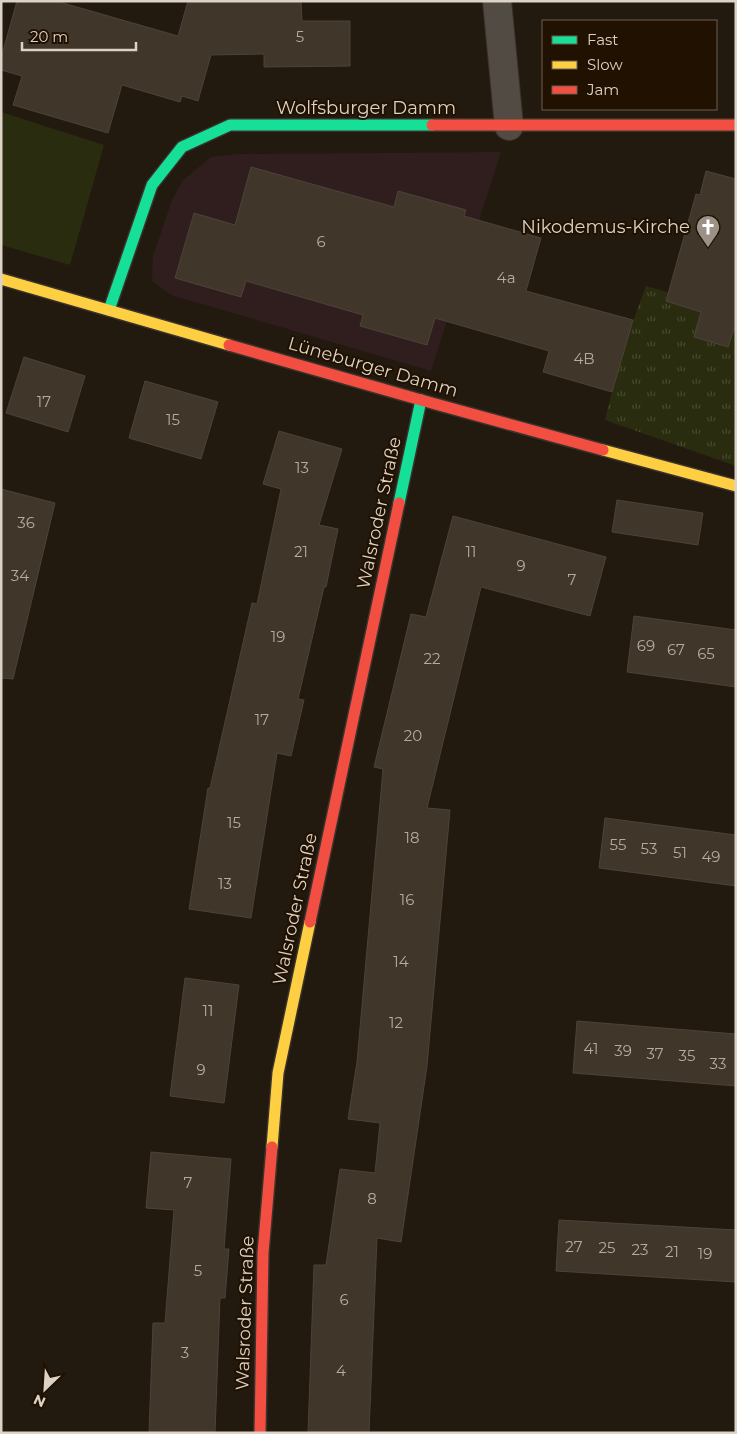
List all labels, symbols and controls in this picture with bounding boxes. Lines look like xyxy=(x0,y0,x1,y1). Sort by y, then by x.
scale bar xyxy=(22,20,136,52)
legend xyxy=(542,20,717,110)
text: 20 m xyxy=(30,27,68,46)
house number: 5 xyxy=(296,27,304,46)
text: Fast xyxy=(587,30,618,49)
text: Slow xyxy=(587,55,623,74)
text: Jam xyxy=(586,80,619,99)
street label: Wolfsburger Damm xyxy=(276,97,456,119)
church icon: Nikodemus-Kirche xyxy=(695,214,721,248)
place label: Nikodemus-Kirche xyxy=(521,216,690,238)
house number: 6 xyxy=(316,232,326,251)
house number: 4a xyxy=(496,268,516,287)
street label: Lüneburger Damm xyxy=(286,332,460,402)
house number: 4B xyxy=(573,349,595,368)
house number: 17 xyxy=(37,392,51,411)
house number: 15 xyxy=(166,410,180,429)
street label: Walsroder Straße xyxy=(352,435,406,591)
house number: 13 xyxy=(295,458,309,477)
house number: 36 xyxy=(17,513,35,532)
house number: 21 xyxy=(294,542,308,561)
house number: 11 xyxy=(466,542,476,561)
house number: 9 xyxy=(516,556,526,575)
house number: 34 xyxy=(11,566,29,585)
house number: 7 xyxy=(568,570,577,589)
house number: 19 xyxy=(271,627,285,646)
house number: 69 xyxy=(637,636,655,655)
house number: 67 xyxy=(667,640,685,659)
house number: 65 xyxy=(697,644,715,663)
house number: 22 xyxy=(423,649,441,668)
house number: 17 xyxy=(255,710,269,729)
house number: 20 xyxy=(404,726,422,745)
house number: 15 xyxy=(227,813,241,832)
house number: 18 xyxy=(405,828,420,847)
street label: Walsroder Straße xyxy=(268,831,322,987)
house number: 55 xyxy=(610,835,626,854)
house number: 53 xyxy=(641,839,657,858)
house number: 51 xyxy=(673,843,687,862)
house number: 49 xyxy=(702,847,720,866)
house number: 13 xyxy=(218,874,232,893)
house number: 16 xyxy=(400,890,414,909)
house number: 14 xyxy=(393,952,409,971)
house number: 11 xyxy=(203,1001,213,1020)
house number: 12 xyxy=(389,1013,403,1032)
house number: 41 xyxy=(584,1039,598,1058)
house number: 39 xyxy=(614,1041,632,1060)
house number: 37 xyxy=(646,1044,664,1063)
house number: 35 xyxy=(679,1046,695,1065)
house number: 33 xyxy=(710,1054,726,1073)
house number: 9 xyxy=(196,1060,206,1079)
house number: 7 xyxy=(184,1173,193,1192)
house number: 8 xyxy=(367,1189,377,1208)
street label: Walsroder Straße xyxy=(231,1235,259,1391)
house number: 27 xyxy=(565,1237,583,1256)
house number: 25 xyxy=(598,1238,616,1257)
house number: 23 xyxy=(632,1240,648,1259)
house number: 21 xyxy=(665,1242,679,1261)
house number: 19 xyxy=(698,1244,712,1263)
house number: 5 xyxy=(194,1261,202,1280)
house number: 6 xyxy=(339,1290,349,1309)
house number: 3 xyxy=(181,1343,189,1362)
house number: 4 xyxy=(336,1361,346,1380)
north arrow xyxy=(20,1364,70,1414)
text: N xyxy=(31,1390,48,1411)

